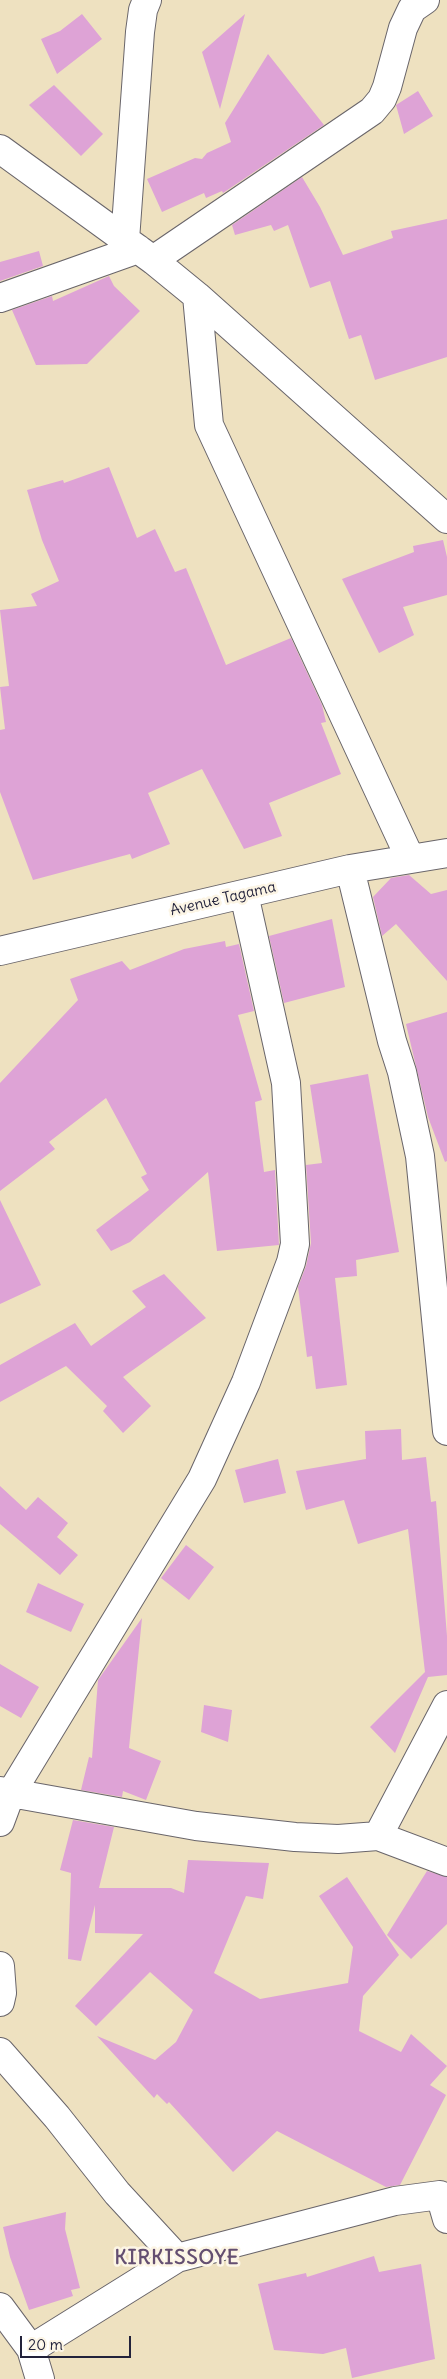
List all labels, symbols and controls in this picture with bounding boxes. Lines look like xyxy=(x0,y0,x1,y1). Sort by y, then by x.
street label: Avenue Tagama xyxy=(168,878,278,920)
district label: KIRKISSOYE xyxy=(113,2246,241,2270)
scale bar xyxy=(22,2326,134,2358)
text: 20 m xyxy=(28,2335,63,2354)

